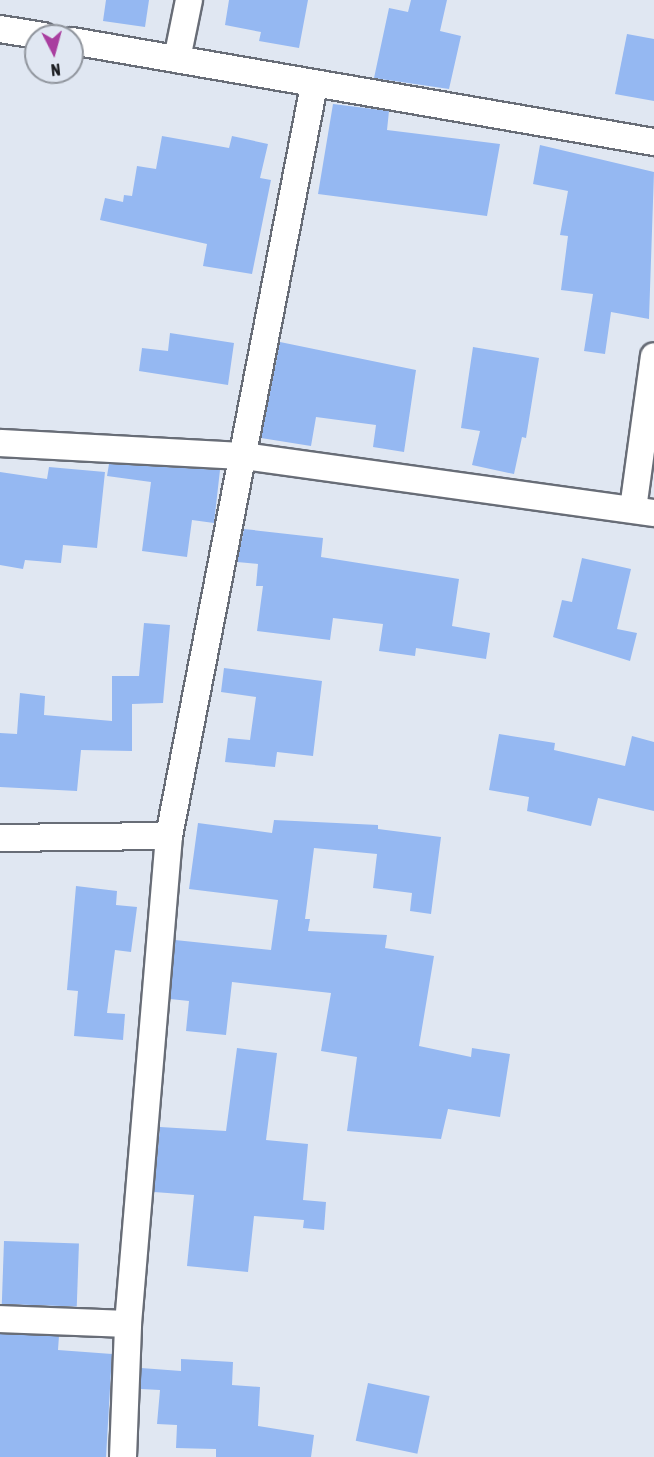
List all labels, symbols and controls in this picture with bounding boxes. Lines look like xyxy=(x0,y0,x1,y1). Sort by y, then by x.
north arrow xyxy=(24,24,84,84)
text: N xyxy=(50,60,61,79)

